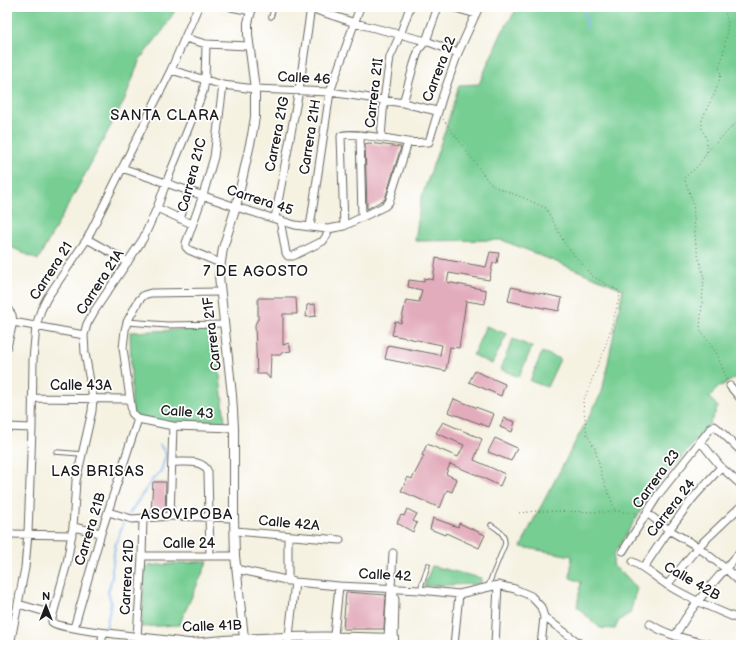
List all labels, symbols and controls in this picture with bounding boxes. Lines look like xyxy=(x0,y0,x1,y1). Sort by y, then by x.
street label: Carrera 22 xyxy=(419,33,460,104)
street label: Carrera 21I xyxy=(361,57,387,129)
street label: Calle 46 xyxy=(277,68,331,88)
street label: Carrera 21G xyxy=(261,94,293,173)
street label: Carrera 21H xyxy=(296,98,324,176)
district label: SANTA CLARA xyxy=(110,106,220,125)
street label: Carrera 21C xyxy=(174,136,210,214)
street label: Carrera 45 xyxy=(225,181,295,219)
street label: Carrera 21 xyxy=(26,239,76,303)
street label: Carrera 21A xyxy=(73,246,128,318)
district label: 7 DE AGOSTO xyxy=(203,262,309,281)
street label: Carrera 21F xyxy=(199,295,225,372)
street label: Calle 43A xyxy=(50,377,112,394)
street label: Calle 43 xyxy=(160,402,214,422)
street label: Carrera 23 xyxy=(629,446,683,512)
district label: LAS BRISAS xyxy=(51,462,145,481)
street label: Carrera 24 xyxy=(643,475,699,540)
street label: Carrera 21B xyxy=(71,490,109,568)
district label: ASOVIPOBA xyxy=(141,505,233,524)
street label: Calle 42A xyxy=(258,512,321,534)
street label: Calle 24 xyxy=(163,535,216,552)
street label: Carrera 21D xyxy=(117,539,137,615)
street label: Calle 42B xyxy=(661,558,724,604)
street label: Calle 42 xyxy=(358,565,413,585)
north arrow xyxy=(26,586,66,626)
text: N xyxy=(42,590,50,603)
street label: Calle 41B xyxy=(182,616,243,636)

